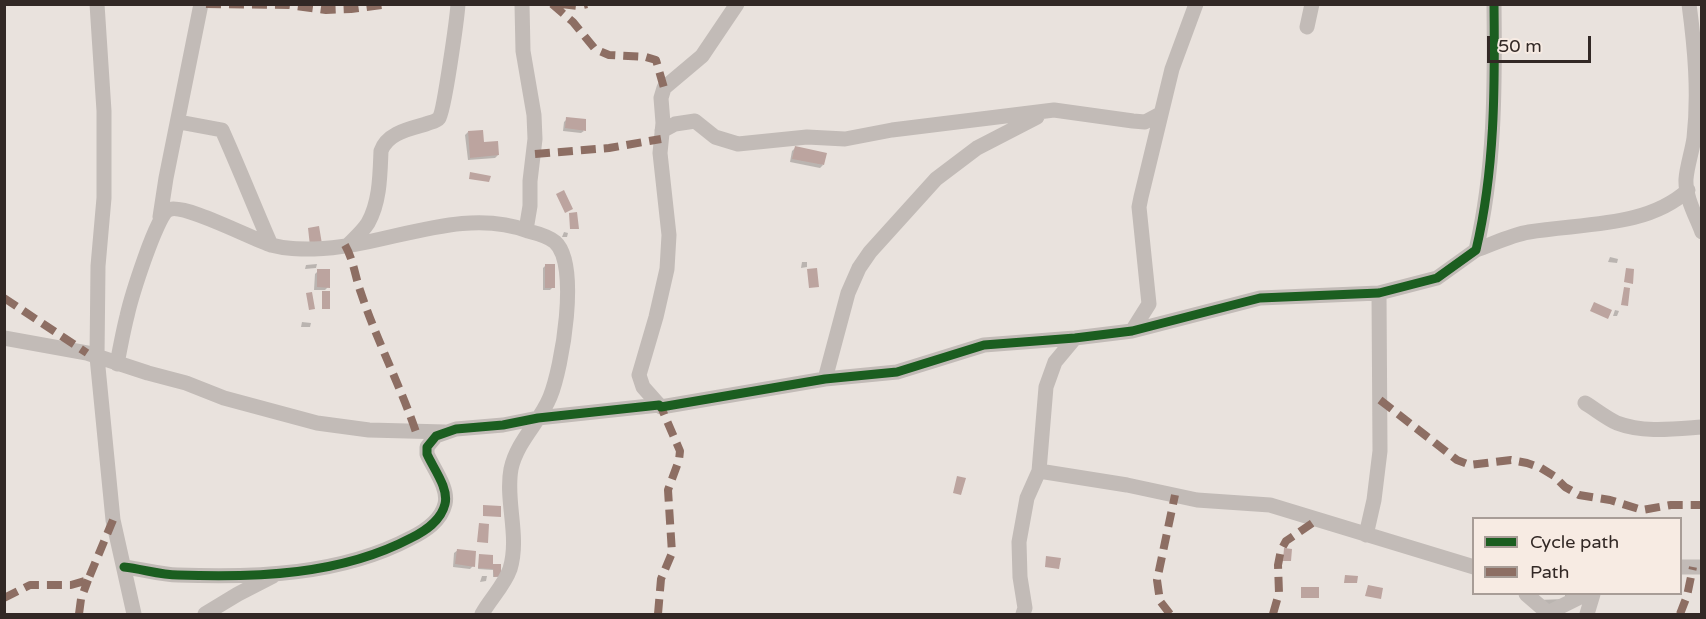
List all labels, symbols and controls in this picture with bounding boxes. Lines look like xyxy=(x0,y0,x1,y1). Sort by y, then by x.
scale bar xyxy=(1490,24,1594,62)
text: 50 m xyxy=(1498,35,1542,57)
legend xyxy=(1472,517,1682,595)
text: Cycle path xyxy=(1530,531,1619,553)
text: Path xyxy=(1530,561,1569,583)

